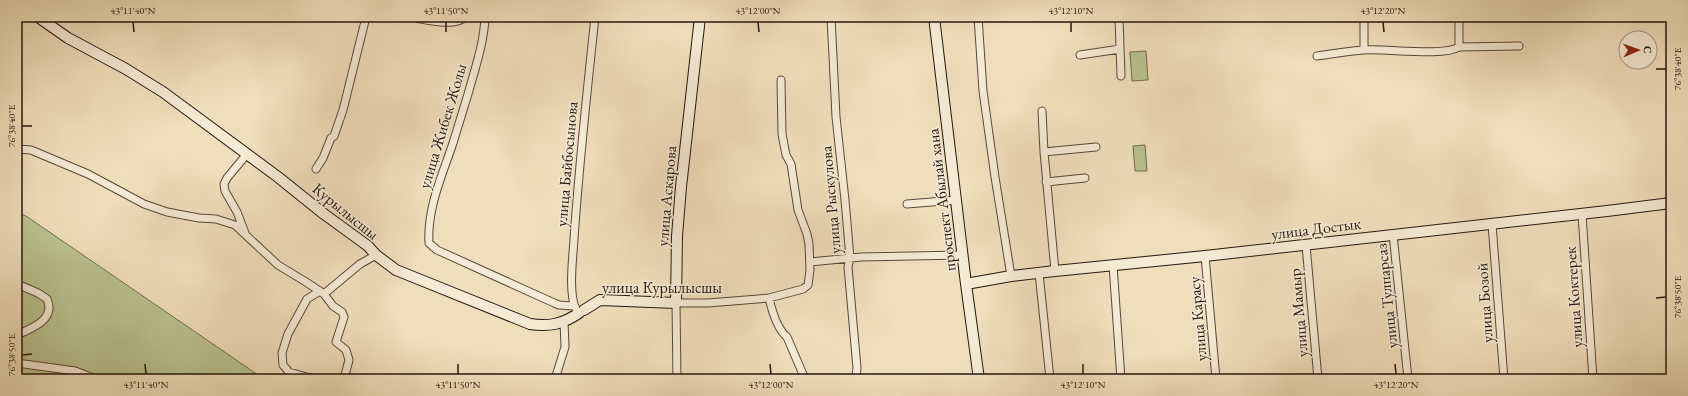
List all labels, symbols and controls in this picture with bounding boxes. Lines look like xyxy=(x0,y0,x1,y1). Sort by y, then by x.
text: 43°11'40"N xyxy=(111,4,156,17)
text: 43°11'50"N xyxy=(424,4,469,17)
text: 43°12'00"N xyxy=(736,4,781,17)
text: 43°12'10"N xyxy=(1049,4,1094,17)
text: 43°12'20"N xyxy=(1361,4,1406,17)
north arrow xyxy=(1618,30,1658,70)
text: С xyxy=(1641,46,1655,54)
text: 76°38'40"E xyxy=(1671,47,1684,90)
street label: улица Жибек Жолы xyxy=(413,61,472,191)
street label: улица Байбосынова xyxy=(551,100,582,228)
text: 76°38'40"E xyxy=(5,104,18,147)
street label: проспект Абылай хана xyxy=(922,127,961,273)
street label: улица Аскарова xyxy=(652,144,681,247)
street label: улица Рыскулова xyxy=(815,144,846,255)
street label: Курылысшы xyxy=(308,178,383,245)
street label: улица Достык xyxy=(1270,213,1362,244)
street label: улица Тулпарсаз xyxy=(1371,242,1402,349)
street label: улица Коктерек xyxy=(1559,245,1588,348)
street label: улица Бозой xyxy=(1471,262,1498,344)
street label: улица Мамыр xyxy=(1284,268,1313,358)
street label: улица Карасу xyxy=(1183,275,1212,362)
text: 76°38'50"E xyxy=(1671,275,1684,318)
street label: улица Курылысшы xyxy=(602,277,722,298)
text: 76°38'50"E xyxy=(5,333,18,376)
text: 43°11'40"N xyxy=(124,378,169,391)
text: 43°11'50"N xyxy=(436,378,481,391)
text: 43°12'00"N xyxy=(749,378,794,391)
text: 43°12'10"N xyxy=(1061,378,1106,391)
text: 43°12'20"N xyxy=(1374,378,1419,391)

